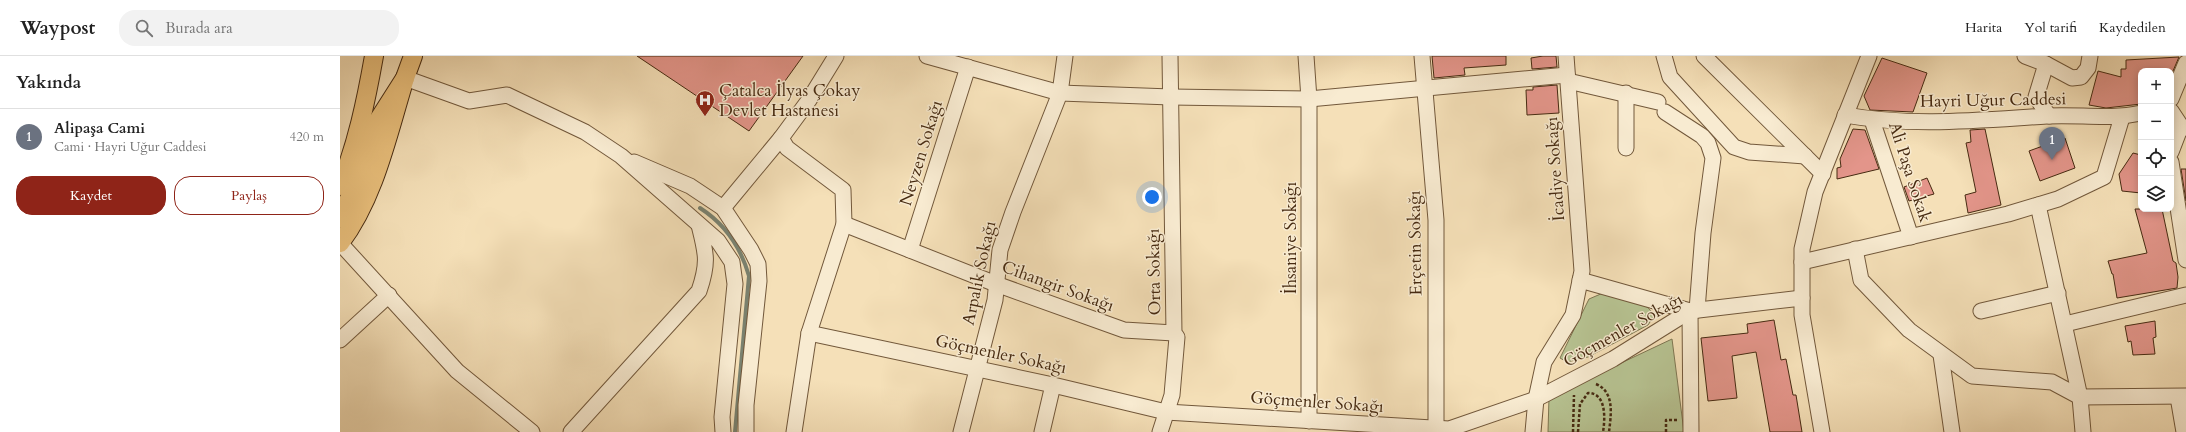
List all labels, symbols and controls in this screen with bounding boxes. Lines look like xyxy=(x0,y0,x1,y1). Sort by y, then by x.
search box xyxy=(119,10,399,46)
text: Waypost xyxy=(20,15,95,41)
icon: search xyxy=(133,17,155,39)
text: Burada ara xyxy=(165,18,233,38)
text: Harita xyxy=(1965,18,2002,37)
text: Yol tarifi xyxy=(2024,18,2077,37)
text: Kaydedilen xyxy=(2099,18,2166,37)
map controls xyxy=(2138,68,2174,212)
button: + xyxy=(2138,68,2174,104)
text: Yakında xyxy=(16,71,81,94)
place label: Çatalca İlyas Çokay Devlet Hastanesi xyxy=(719,79,860,122)
street label: Hayri Uğur Caddesi xyxy=(1920,87,2067,113)
hospital icon: Çatalca İlyas Çokay Devlet Hastanesi xyxy=(694,89,716,117)
street label: Neyzen Sokağı xyxy=(894,97,948,209)
button: − xyxy=(2138,104,2174,140)
street label: İcadiye Sokağı xyxy=(1540,116,1570,222)
text: Alipaşa Cami xyxy=(54,118,145,138)
street label: Ali Paşa Sokak xyxy=(1883,119,1937,226)
pin: 1 xyxy=(2039,127,2065,160)
text: 1 xyxy=(26,128,32,146)
text: 420 m xyxy=(290,128,324,146)
text: Cami · Hayri Uğur Caddesi xyxy=(54,138,206,156)
button: locate xyxy=(2138,140,2174,176)
button: Kaydet xyxy=(16,176,166,215)
button: Paylaş xyxy=(174,176,324,215)
button: layers xyxy=(2138,176,2174,212)
street label: İhsaniye Sokağı xyxy=(1279,182,1302,294)
your location xyxy=(1142,187,1162,207)
street label: Erçetin Sokağı xyxy=(1403,190,1427,296)
street label: Arpalık Sokağı xyxy=(957,219,1001,327)
street label: Orta Sokağı xyxy=(1142,228,1166,316)
street label: Cihangir Sokağı xyxy=(999,255,1117,317)
street label: Göçmenler Sokağı xyxy=(1559,287,1687,372)
street label: Göçmenler Sokağı xyxy=(933,329,1069,379)
street label: Göçmenler Sokağı xyxy=(1250,386,1385,418)

